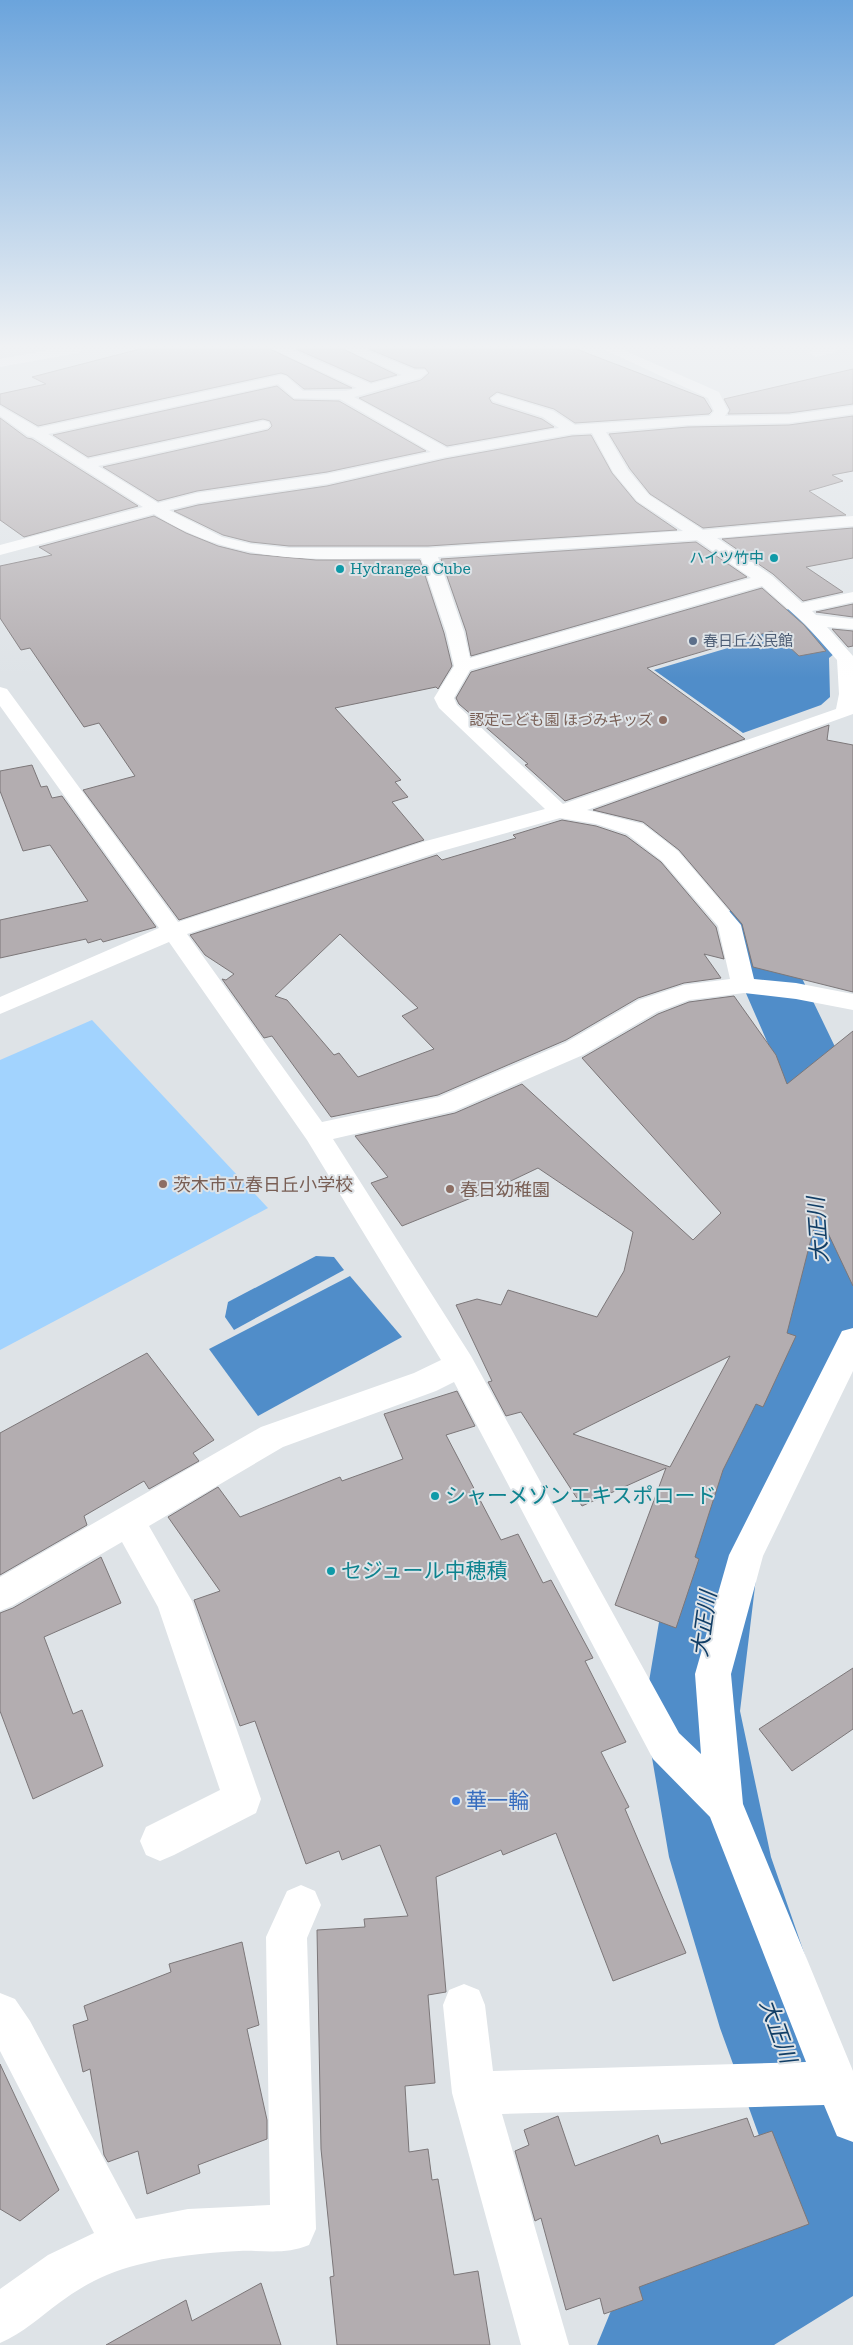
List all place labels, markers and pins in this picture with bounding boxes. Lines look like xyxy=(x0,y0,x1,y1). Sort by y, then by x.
place label: ハイツ竹中 xyxy=(689,549,764,567)
marker: ハイツ竹中 xyxy=(768,552,780,564)
place label: Hydrangea Cube xyxy=(350,560,471,578)
marker: Hydrangea Cube xyxy=(334,563,346,575)
place label: 春日丘公民館 xyxy=(703,632,793,650)
marker: 春日丘公民館 xyxy=(687,635,699,647)
place label: 認定こども園 ほづみキッズ xyxy=(469,711,653,729)
marker: 認定こども園 ほづみキッズ xyxy=(657,714,669,726)
place label: 茨木市立春日丘小学校 xyxy=(173,1174,353,1195)
marker: 茨木市立春日丘小学校 xyxy=(157,1178,169,1190)
place label: 春日幼稚園 xyxy=(460,1179,550,1200)
marker: 春日幼稚園 xyxy=(444,1183,456,1195)
place label: シャーメゾンエキスポロード xyxy=(445,1484,717,1508)
marker: シャーメゾンエキスポロード xyxy=(429,1490,441,1502)
place label: セジュール中穂積 xyxy=(341,1559,508,1583)
marker: セジュール中穂積 xyxy=(325,1565,337,1577)
place label: 華一輪 xyxy=(466,1789,529,1813)
marker: 華一輪 xyxy=(450,1795,462,1807)

